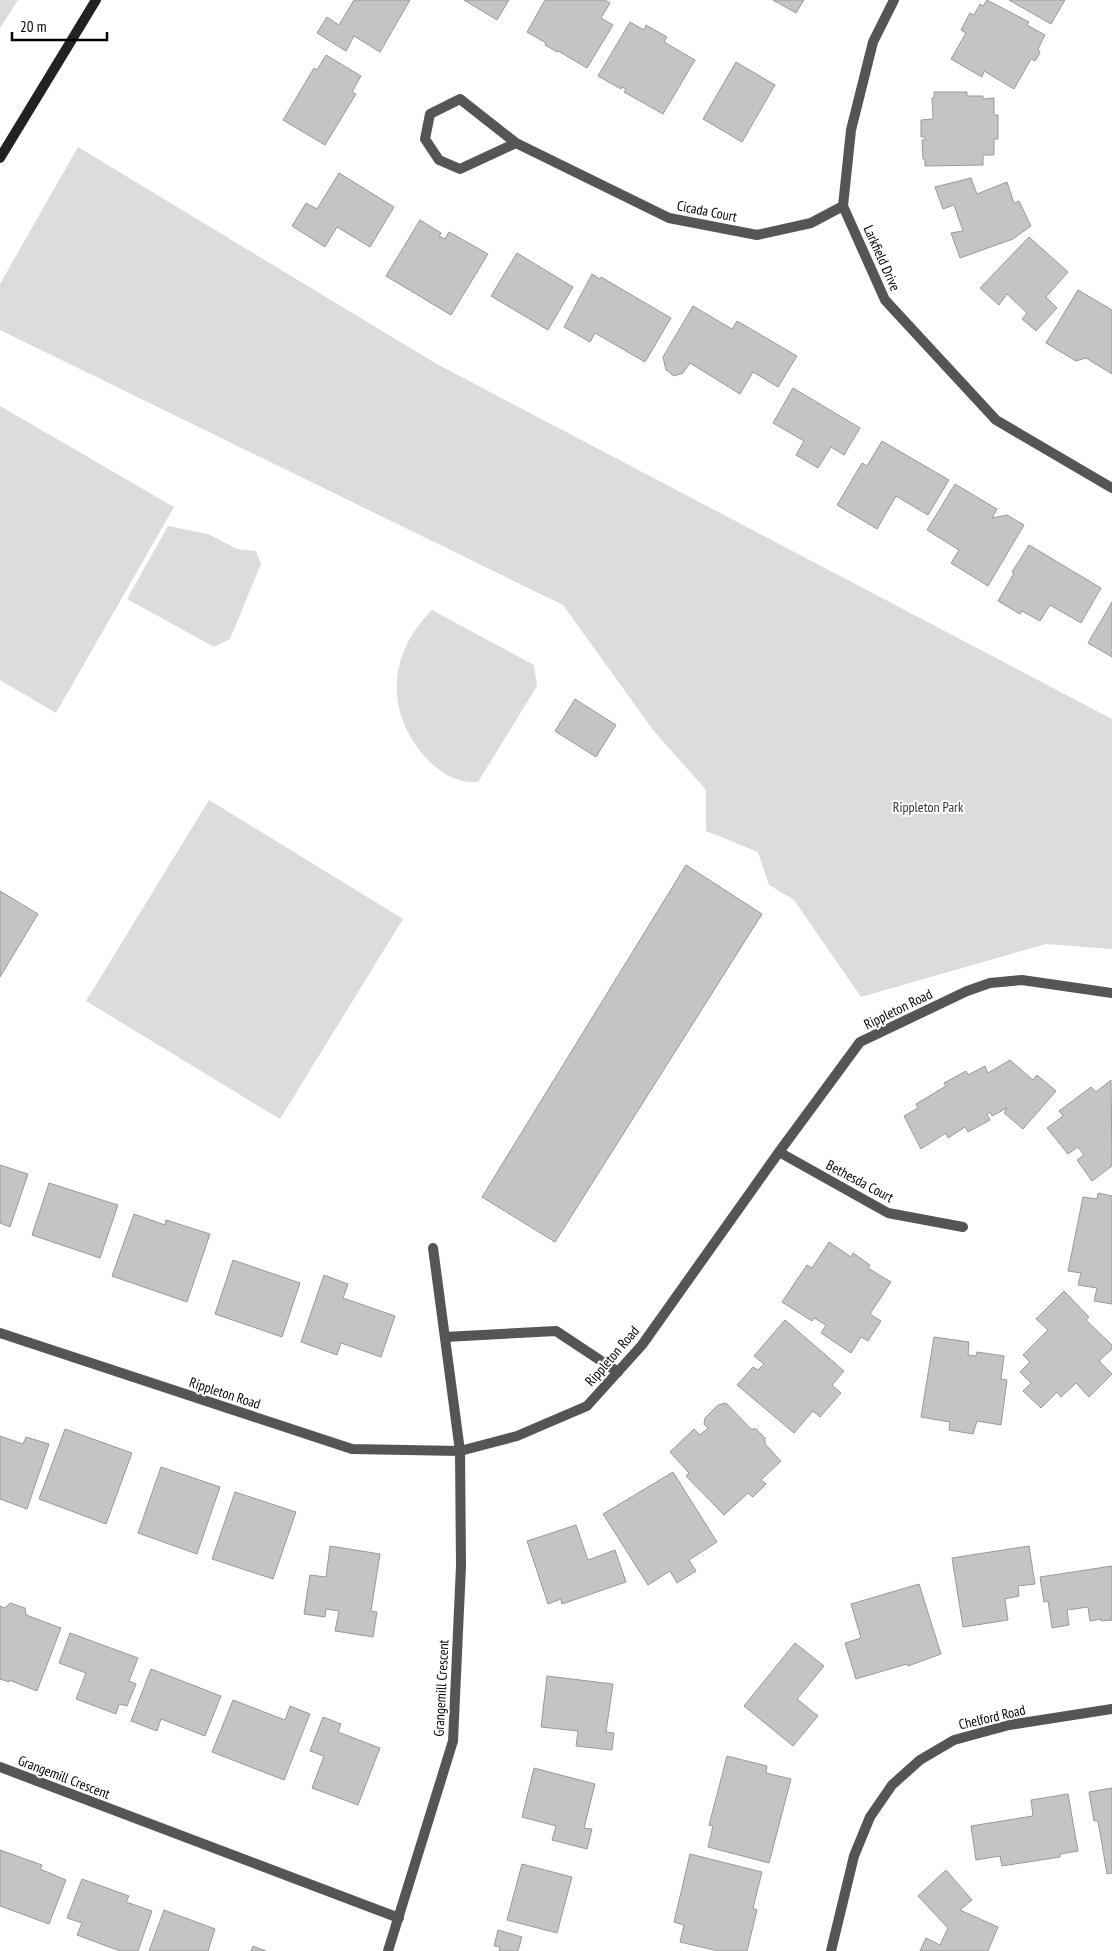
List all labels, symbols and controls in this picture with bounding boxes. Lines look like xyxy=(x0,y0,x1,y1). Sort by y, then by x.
scale bar xyxy=(12,10,108,42)
text: 20 m xyxy=(20,17,46,36)
street label: Cicada Court xyxy=(675,196,739,226)
street label: Larkfield Drive xyxy=(860,222,905,294)
park label: Rippleton Park xyxy=(893,798,964,816)
street label: Rippleton Road xyxy=(861,985,935,1033)
street label: Bethesda Court xyxy=(823,1156,897,1206)
street label: Rippleton Road xyxy=(581,1322,643,1390)
street label: Rippleton Road xyxy=(187,1373,263,1413)
street label: Grangemill Crescent xyxy=(429,1639,453,1737)
street label: Chelford Road xyxy=(957,1701,1027,1733)
street label: Grangemill Crescent xyxy=(15,1751,113,1803)

